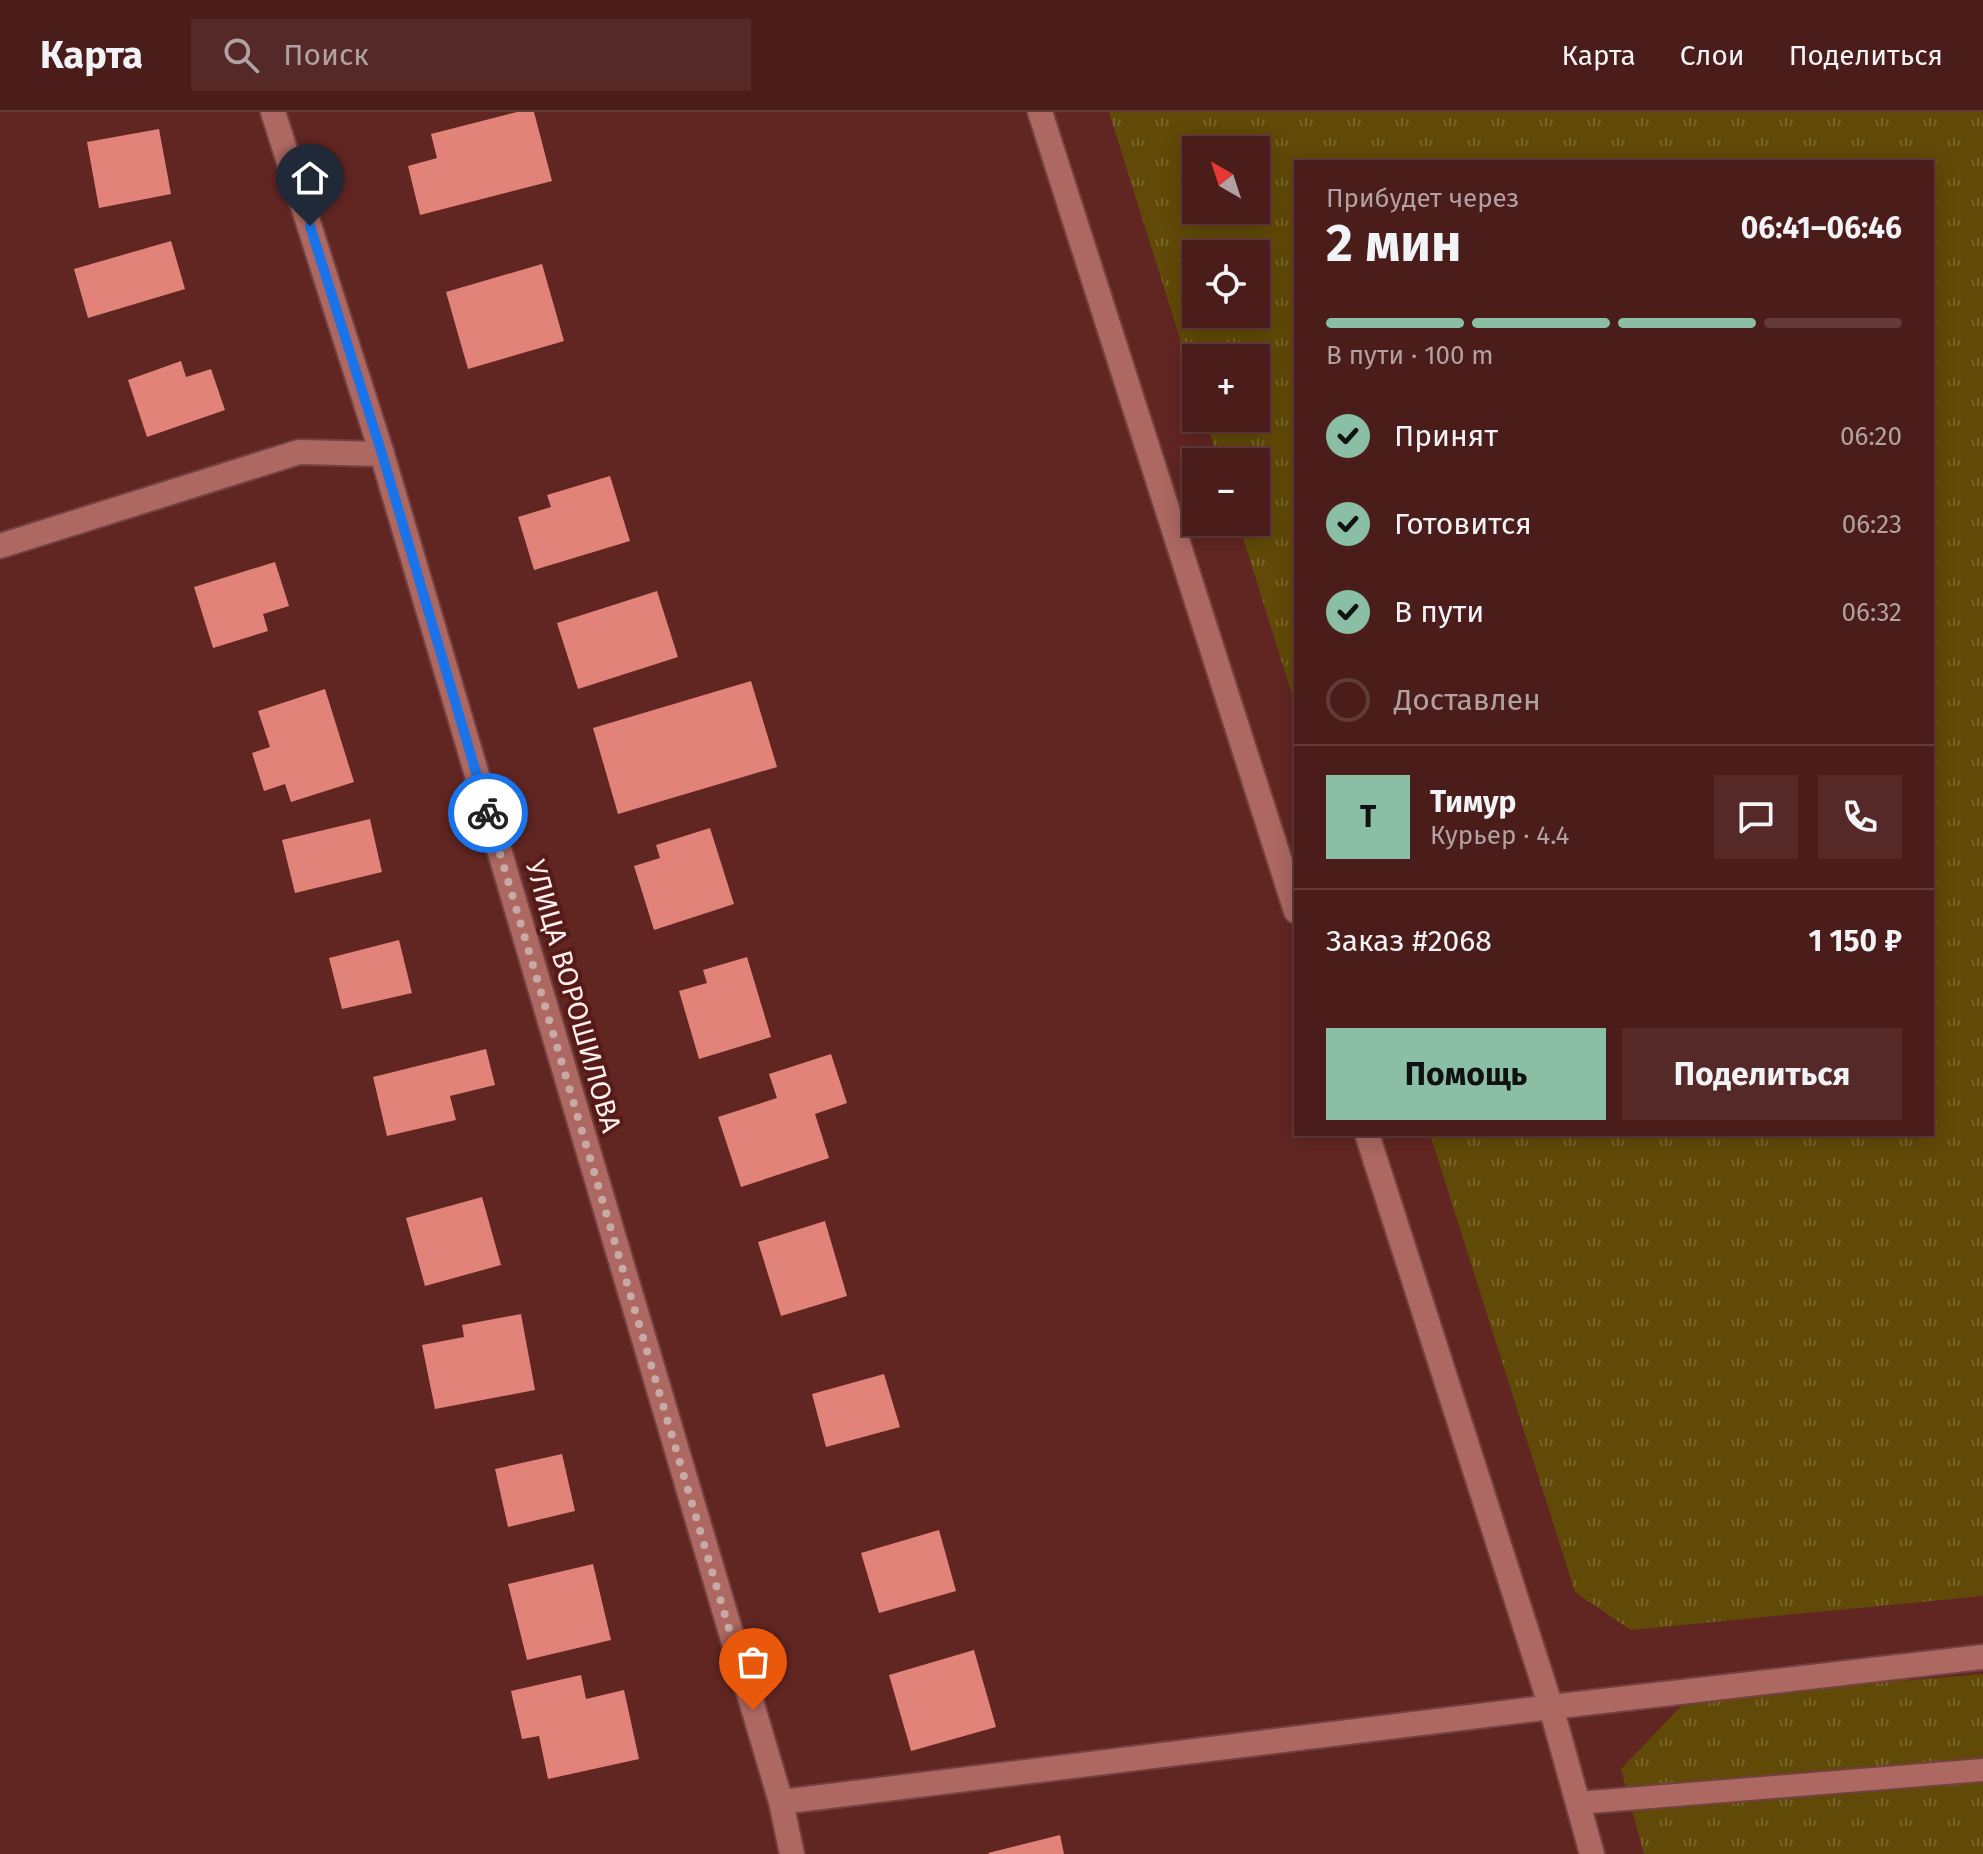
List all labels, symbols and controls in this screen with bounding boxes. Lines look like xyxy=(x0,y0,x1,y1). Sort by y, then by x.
search box xyxy=(191,19,751,91)
text: Карта xyxy=(40,32,143,78)
icon: search xyxy=(219,33,263,77)
text: Поиск xyxy=(283,37,369,73)
text: Карта xyxy=(1561,39,1636,72)
text: Слои xyxy=(1680,39,1745,72)
text: Поделиться xyxy=(1789,39,1943,72)
north arrow xyxy=(1182,136,1270,224)
map controls xyxy=(1182,136,1270,536)
pin xyxy=(276,144,344,226)
icon: home xyxy=(288,156,332,200)
text: Прибудет через xyxy=(1326,183,1519,214)
text: 06:41–06:46 xyxy=(1741,210,1902,246)
text: 2 мин xyxy=(1326,212,1461,275)
button: locate xyxy=(1182,240,1270,328)
text: В пути · 100 m xyxy=(1326,340,1494,371)
button: + xyxy=(1182,344,1270,432)
icon: check xyxy=(1326,414,1370,458)
text: Принят xyxy=(1394,418,1498,454)
text: 06:20 xyxy=(1840,421,1902,452)
button: − xyxy=(1182,448,1270,536)
icon: check xyxy=(1326,502,1370,546)
text: Готовится xyxy=(1394,506,1532,542)
text: 06:23 xyxy=(1842,509,1902,540)
icon: check xyxy=(1326,590,1370,634)
text: В пути xyxy=(1394,594,1484,630)
text: 06:32 xyxy=(1842,597,1902,628)
text: Доставлен xyxy=(1394,682,1541,718)
courier xyxy=(448,773,528,853)
button: chat xyxy=(1714,775,1798,859)
button: phone xyxy=(1818,775,1902,859)
text: Тимур xyxy=(1430,784,1516,820)
icon: bike xyxy=(466,791,510,835)
text: Т xyxy=(1360,799,1376,835)
text: Курьер · 4.4 xyxy=(1430,820,1569,851)
street label: УЛИЦА ВОРОШИЛОВА xyxy=(519,856,628,1136)
text: Заказ #2068 xyxy=(1326,923,1492,959)
text: 1 150 ₽ xyxy=(1808,923,1902,959)
button: Помощь xyxy=(1326,1028,1606,1120)
button: Поделиться xyxy=(1622,1028,1902,1120)
pin xyxy=(719,1628,787,1710)
icon: bag xyxy=(731,1640,775,1684)

